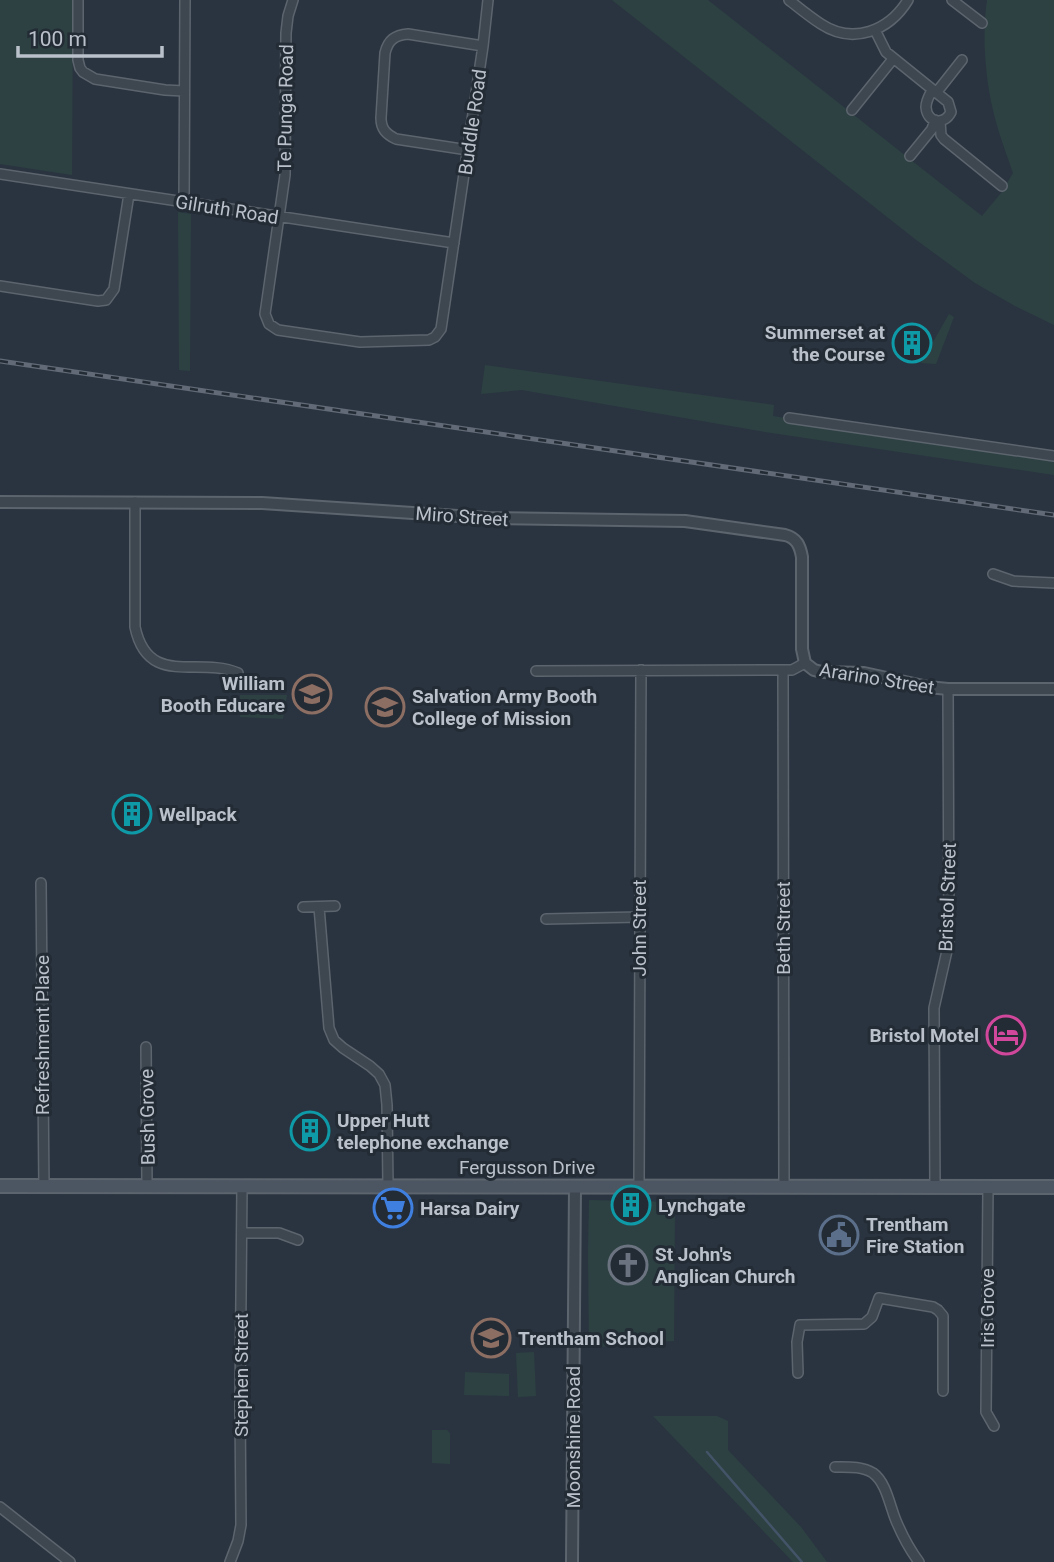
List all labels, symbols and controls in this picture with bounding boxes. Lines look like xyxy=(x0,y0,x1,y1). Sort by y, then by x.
scale bar xyxy=(18,14,161,58)
text: 100 m xyxy=(28,27,87,51)
street label: Te Punga Road xyxy=(273,44,298,172)
street label: Buddle Road xyxy=(454,68,491,177)
street label: Gilruth Road xyxy=(174,190,280,229)
place label: Summerset at the Course xyxy=(765,321,886,366)
building icon: Summerset at the Course xyxy=(891,322,933,364)
street label: Miro Street xyxy=(415,502,509,531)
street label: Ararino Street xyxy=(818,658,936,699)
place label: William Booth Educare xyxy=(161,672,285,717)
school or university icon: William Booth Educare xyxy=(291,673,333,715)
place label: Salvation Army Booth College of Mission xyxy=(412,685,597,730)
school or university icon: Salvation Army Booth College of Mission xyxy=(364,686,406,728)
building icon: Wellpack xyxy=(111,793,153,835)
place label: Wellpack xyxy=(159,803,237,826)
street label: Bristol Street xyxy=(934,842,961,952)
street label: John Street xyxy=(628,879,651,977)
street label: Beth Street xyxy=(772,881,795,975)
street label: Refreshment Place xyxy=(31,955,54,1115)
hotel icon: Bristol Motel xyxy=(985,1014,1027,1056)
place label: Bristol Motel xyxy=(869,1024,979,1047)
street label: Bush Grove xyxy=(135,1069,160,1165)
place label: Upper Hutt telephone exchange xyxy=(337,1109,509,1154)
building icon: Upper Hutt telephone exchange xyxy=(289,1110,331,1152)
street label: Fergusson Drive xyxy=(459,1156,595,1179)
building icon: Lynchgate xyxy=(610,1184,652,1226)
supermarket icon: Harsa Dairy xyxy=(372,1187,414,1229)
place label: Lynchgate xyxy=(658,1194,746,1217)
place label: Harsa Dairy xyxy=(420,1197,520,1220)
place label: Trentham Fire Station xyxy=(866,1213,964,1258)
public building icon: Trentham Fire Station xyxy=(818,1214,860,1256)
place label: St John's Anglican Church xyxy=(655,1243,796,1288)
church icon: St John's Anglican Church xyxy=(607,1244,649,1286)
street label: Iris Grove xyxy=(976,1268,999,1348)
street label: Stephen Street xyxy=(230,1313,253,1437)
school or university icon: Trentham School xyxy=(470,1317,512,1359)
place label: Trentham School xyxy=(518,1327,664,1350)
street label: Moonshine Road xyxy=(562,1366,585,1508)

